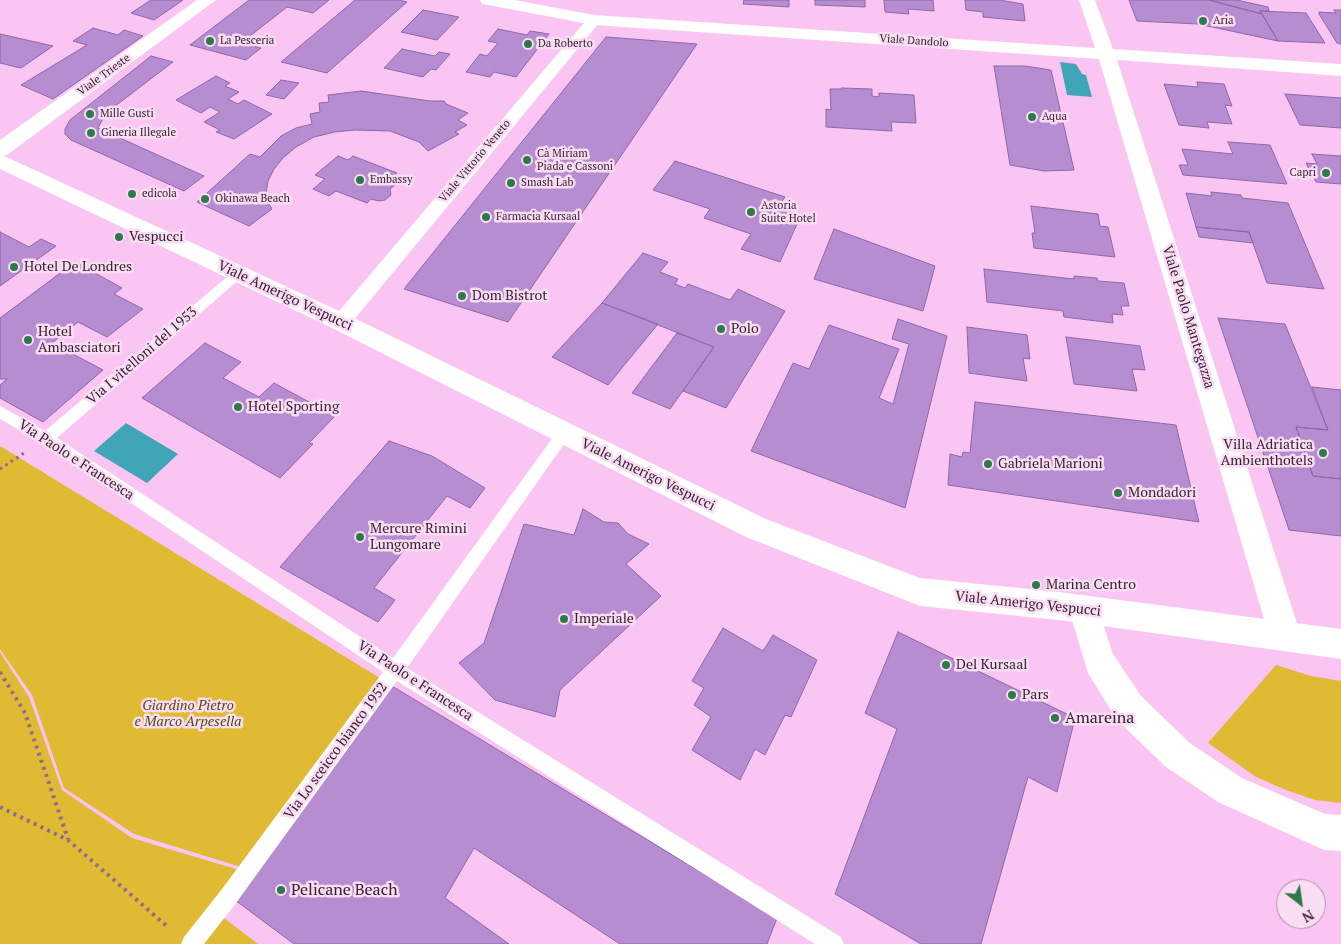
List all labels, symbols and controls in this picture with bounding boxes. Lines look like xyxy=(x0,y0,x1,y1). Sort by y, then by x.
place label: Aria xyxy=(1213,14,1234,28)
marker: Aria xyxy=(1197,15,1209,27)
street label: Viale Dandolo xyxy=(879,32,949,50)
place label: La Pesceria xyxy=(220,34,274,48)
marker: La Pesceria xyxy=(204,35,216,47)
place label: Da Roberto xyxy=(538,37,593,51)
marker: Da Roberto xyxy=(522,38,534,50)
street label: Viale Trieste xyxy=(75,51,133,99)
place label: Mille Gusti xyxy=(100,107,154,121)
marker: Mille Gusti xyxy=(84,108,96,120)
place label: Aqua xyxy=(1042,110,1067,124)
marker: Aqua xyxy=(1026,111,1038,123)
street label: Viale Vittorio Veneto xyxy=(437,117,513,205)
place label: Gineria Illegale xyxy=(101,126,176,140)
marker: Gineria Illegale xyxy=(85,127,97,139)
place label: Cà Miriam Piada e Cassoni xyxy=(537,147,613,173)
marker: Cà Miriam Piada e Cassoni xyxy=(521,154,533,166)
place label: Capri xyxy=(1290,166,1316,180)
marker: Capri xyxy=(1320,167,1332,179)
place label: Embassy xyxy=(370,173,413,187)
marker: Embassy xyxy=(354,174,366,186)
place label: Smash Lab xyxy=(521,176,573,190)
marker: Smash Lab xyxy=(505,177,517,189)
place label: edicola xyxy=(142,187,177,201)
marker: edicola xyxy=(126,188,138,200)
place label: Okinawa Beach xyxy=(215,192,290,206)
marker: Okinawa Beach xyxy=(199,193,211,205)
place label: Astoria Suite Hotel xyxy=(761,199,816,225)
marker: Astoria Suite Hotel xyxy=(745,206,757,218)
place label: Farmacia Kursaal xyxy=(496,210,580,224)
marker: Farmacia Kursaal xyxy=(480,211,492,223)
place label: Vespucci xyxy=(129,229,183,245)
marker: Vespucci xyxy=(113,231,125,243)
street label: Viale Paolo Mantegazza xyxy=(1158,243,1218,391)
street label: Viale Amerigo Vespucci xyxy=(215,257,355,335)
place label: Hotel De Londres xyxy=(24,259,132,275)
marker: Hotel De Londres xyxy=(8,261,20,273)
place label: Dom Bistrot xyxy=(472,288,547,304)
marker: Dom Bistrot xyxy=(456,290,468,302)
street label: Via I vitelloni del 1953 xyxy=(83,304,201,408)
place label: Polo xyxy=(731,321,759,337)
marker: Polo xyxy=(715,323,727,335)
place label: Hotel Ambasciatori xyxy=(38,324,121,357)
marker: Hotel Ambasciatori xyxy=(22,334,34,346)
place label: Hotel Sporting xyxy=(248,399,339,415)
marker: Hotel Sporting xyxy=(232,401,244,413)
street label: Via Paolo e Francesca xyxy=(15,416,137,504)
street label: Viale Amerigo Vespucci xyxy=(578,435,718,515)
place label: Villa Adriatica Ambienthotels xyxy=(1221,437,1313,470)
marker: Villa Adriatica Ambienthotels xyxy=(1317,447,1329,459)
place label: Gabriela Marioni xyxy=(998,456,1103,472)
marker: Gabriela Marioni xyxy=(982,458,994,470)
place label: Mondadori xyxy=(1128,485,1196,501)
marker: Mondadori xyxy=(1112,487,1124,499)
place label: Mercure Rimini Lungomare xyxy=(370,521,467,554)
marker: Mercure Rimini Lungomare xyxy=(354,531,366,543)
place label: Marina Centro xyxy=(1046,577,1136,593)
marker: Marina Centro xyxy=(1030,579,1042,591)
street label: Viale Amerigo Vespucci xyxy=(954,588,1102,620)
place label: Imperiale xyxy=(574,611,634,627)
marker: Imperiale xyxy=(558,613,570,625)
street label: Via Paolo e Francesca xyxy=(354,637,476,725)
place label: Del Kursaal xyxy=(956,657,1027,673)
marker: Del Kursaal xyxy=(940,659,952,671)
street label: Via Lo sceicco bianco 1952 xyxy=(281,679,391,823)
place label: Pars xyxy=(1022,687,1049,703)
marker: Pars xyxy=(1006,689,1018,701)
park label: Giardino Pietro e Marco Arpesella xyxy=(134,698,242,730)
place label: Amareina xyxy=(1065,708,1134,728)
marker: Amareina xyxy=(1049,712,1061,724)
north arrow xyxy=(1276,879,1326,929)
place label: Pelicane Beach xyxy=(291,880,398,900)
marker: Pelicane Beach xyxy=(275,884,287,896)
text: N xyxy=(1299,906,1318,927)

